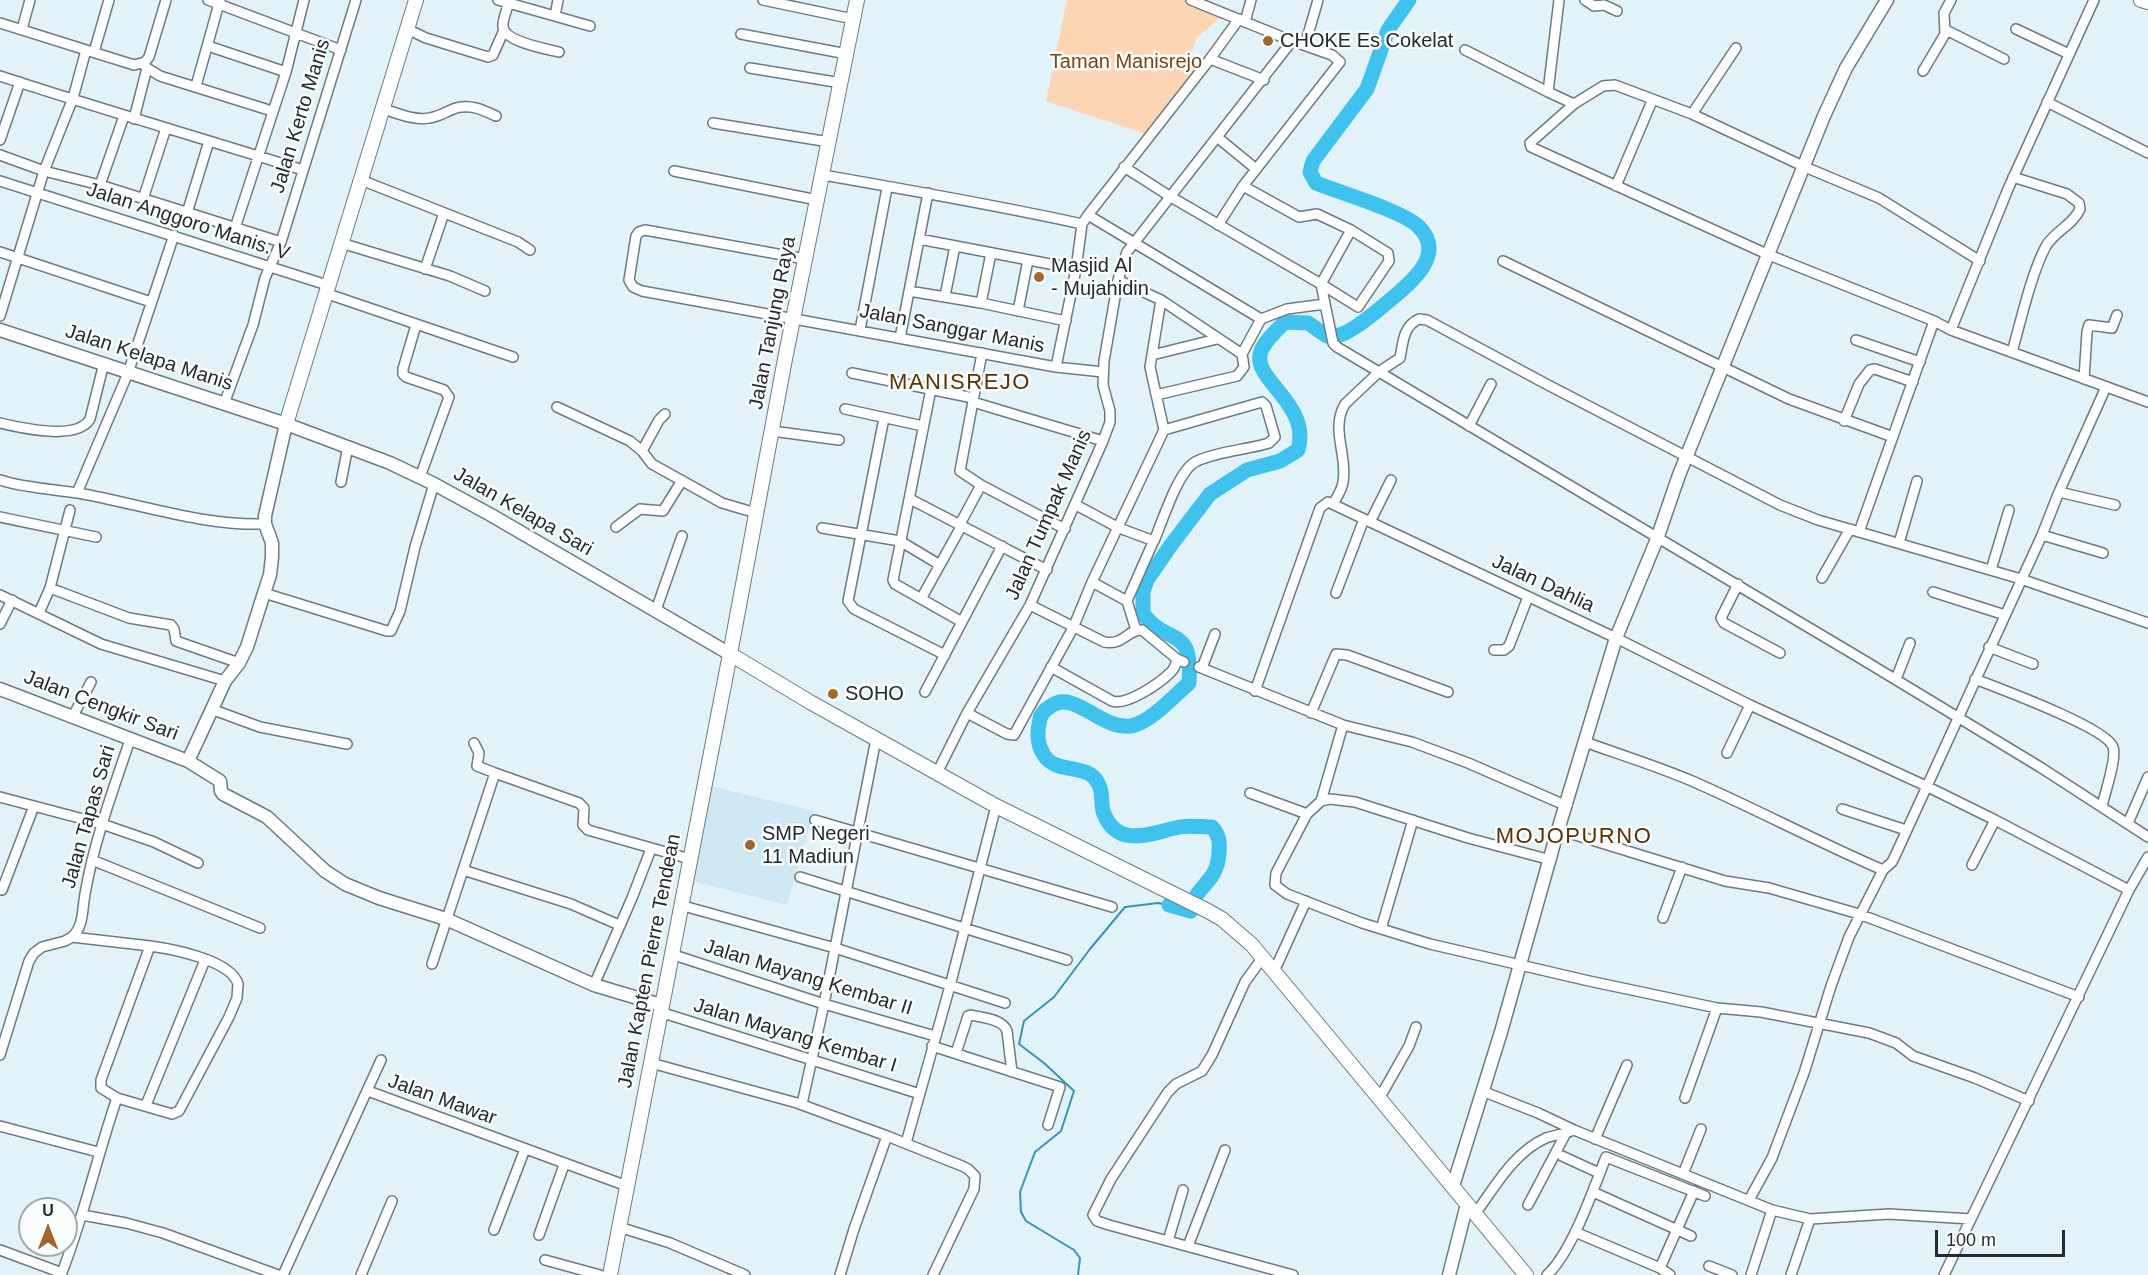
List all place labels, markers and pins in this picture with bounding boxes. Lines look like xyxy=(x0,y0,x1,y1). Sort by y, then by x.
place label: CHOKE Es Cokelat xyxy=(1280,29,1453,53)
marker: CHOKE Es Cokelat xyxy=(1261,34,1275,48)
place label: Masjid Al - Mujahidin xyxy=(1051,254,1149,301)
marker: Masjid Al - Mujahidin xyxy=(1032,270,1046,284)
place label: SOHO xyxy=(845,682,904,706)
marker: SOHO xyxy=(826,687,840,701)
place label: SMP Negeri 11 Madiun xyxy=(762,822,870,869)
marker: SMP Negeri 11 Madiun xyxy=(743,838,757,852)

